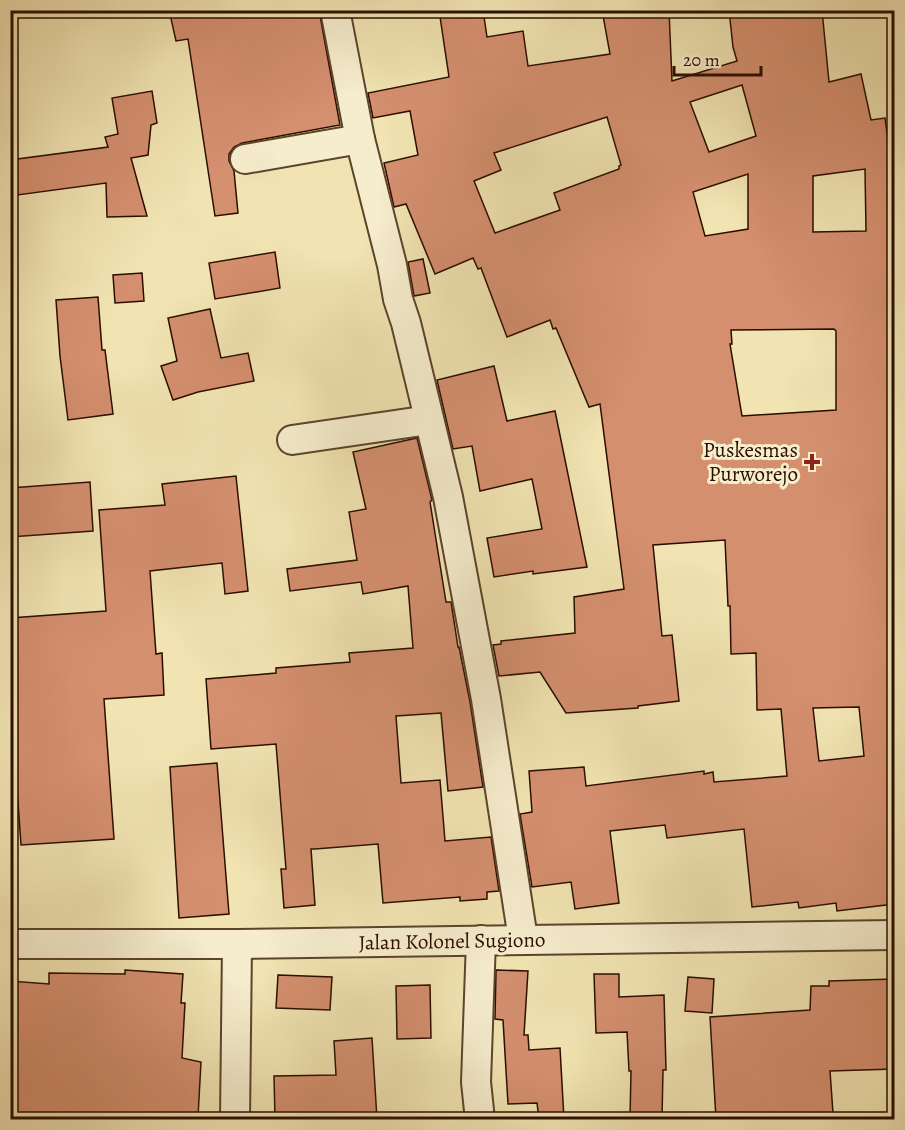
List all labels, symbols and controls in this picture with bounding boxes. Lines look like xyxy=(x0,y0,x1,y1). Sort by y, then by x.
scale bar xyxy=(674,39,761,77)
text: 20 m xyxy=(683,48,720,72)
place label: Puskesmas Purworejo xyxy=(703,436,798,488)
marker: Puskesmas Purworejo xyxy=(803,453,821,471)
street label: Jalan Kolonel Sugiono xyxy=(358,925,546,957)

